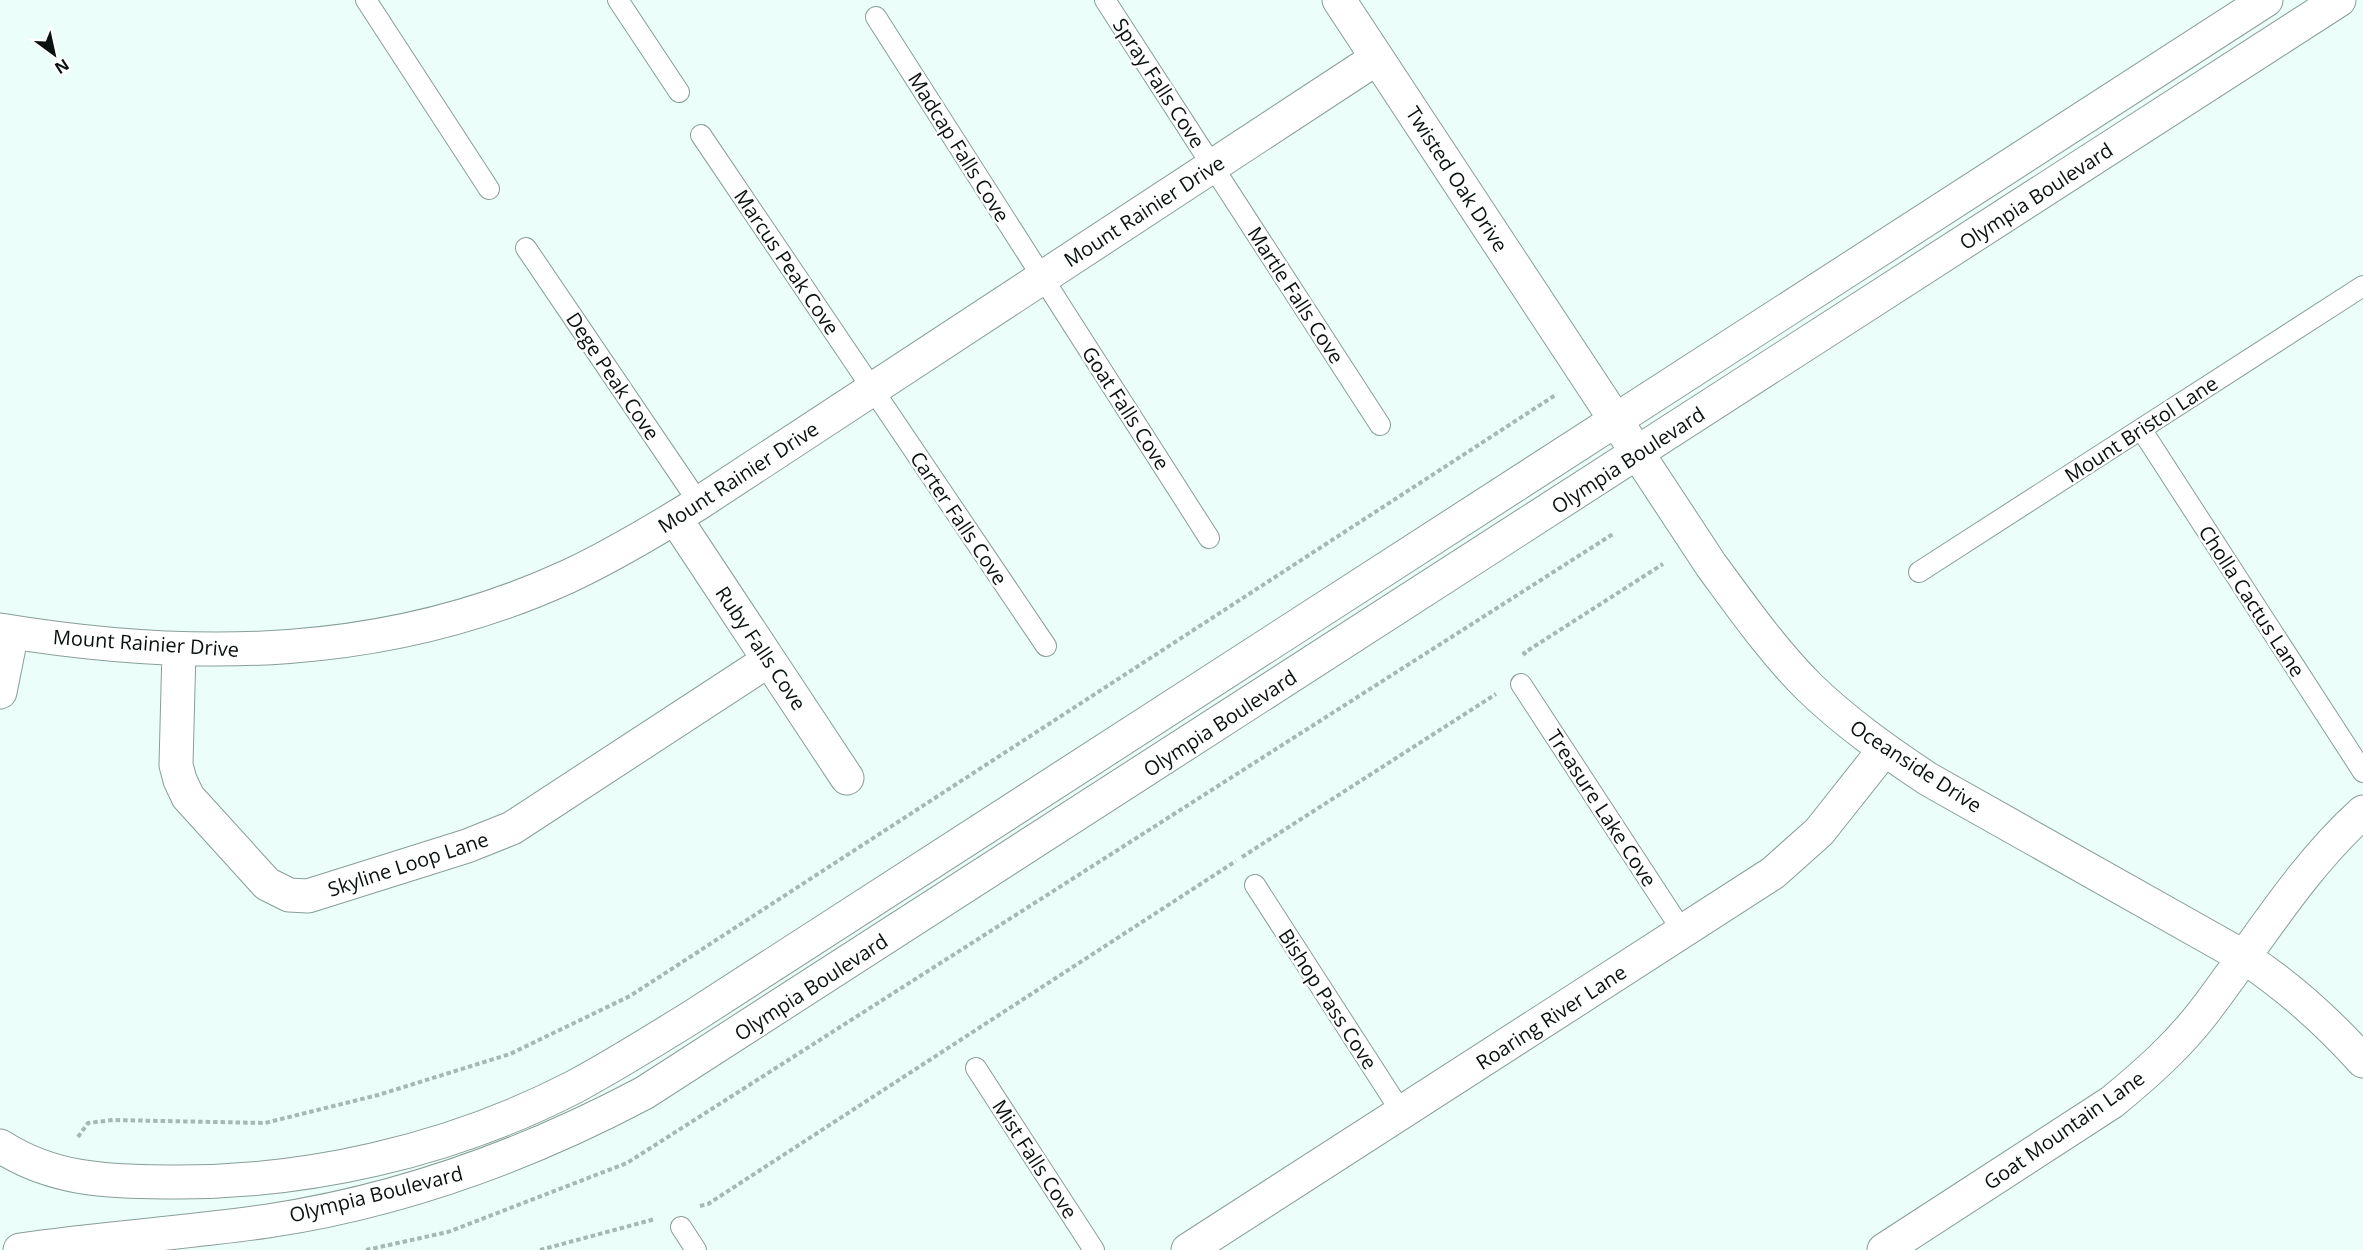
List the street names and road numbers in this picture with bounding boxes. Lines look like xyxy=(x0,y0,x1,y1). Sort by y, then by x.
street label: Spray Falls Cove xyxy=(1107,13,1211,153)
street label: Madcap Falls Cove xyxy=(902,67,1016,227)
street label: Twisted Oak Drive xyxy=(1400,101,1514,257)
street label: Olympia Boulevard xyxy=(1954,136,2118,256)
street label: Mount Rainier Drive xyxy=(1059,149,1229,273)
street label: Marcus Peak Cove xyxy=(728,184,846,340)
street label: Martle Falls Cove xyxy=(1242,221,1350,369)
street label: Dege Peak Cove xyxy=(560,307,666,445)
street label: Goat Falls Cove xyxy=(1076,341,1176,475)
street label: Mount Bristol Lane xyxy=(2059,369,2223,489)
street label: Olympia Boulevard xyxy=(1546,400,1710,520)
street label: Mount Rainier Drive xyxy=(653,415,823,539)
street label: Carter Falls Cove xyxy=(904,446,1014,590)
street label: Cholla Cactus Lane xyxy=(2193,520,2311,682)
street label: Ruby Falls Cove xyxy=(709,581,813,715)
street label: Mount Rainier Drive xyxy=(52,623,240,663)
street label: Olympia Boulevard xyxy=(1138,663,1302,783)
street label: Oceanside Drive xyxy=(1845,713,1987,819)
street label: Treasure Lake Cove xyxy=(1541,724,1663,892)
street label: Skyline Loop Lane xyxy=(324,825,492,903)
street label: Bishop Pass Cove xyxy=(1272,924,1384,1074)
street label: Olympia Boulevard xyxy=(729,927,893,1047)
street label: Roaring River Lane xyxy=(1471,958,1631,1076)
street label: Goat Mountain Lane xyxy=(1978,1064,2150,1196)
street label: Mist Falls Cove xyxy=(986,1094,1084,1224)
street label: Olympia Boulevard xyxy=(286,1159,466,1229)

